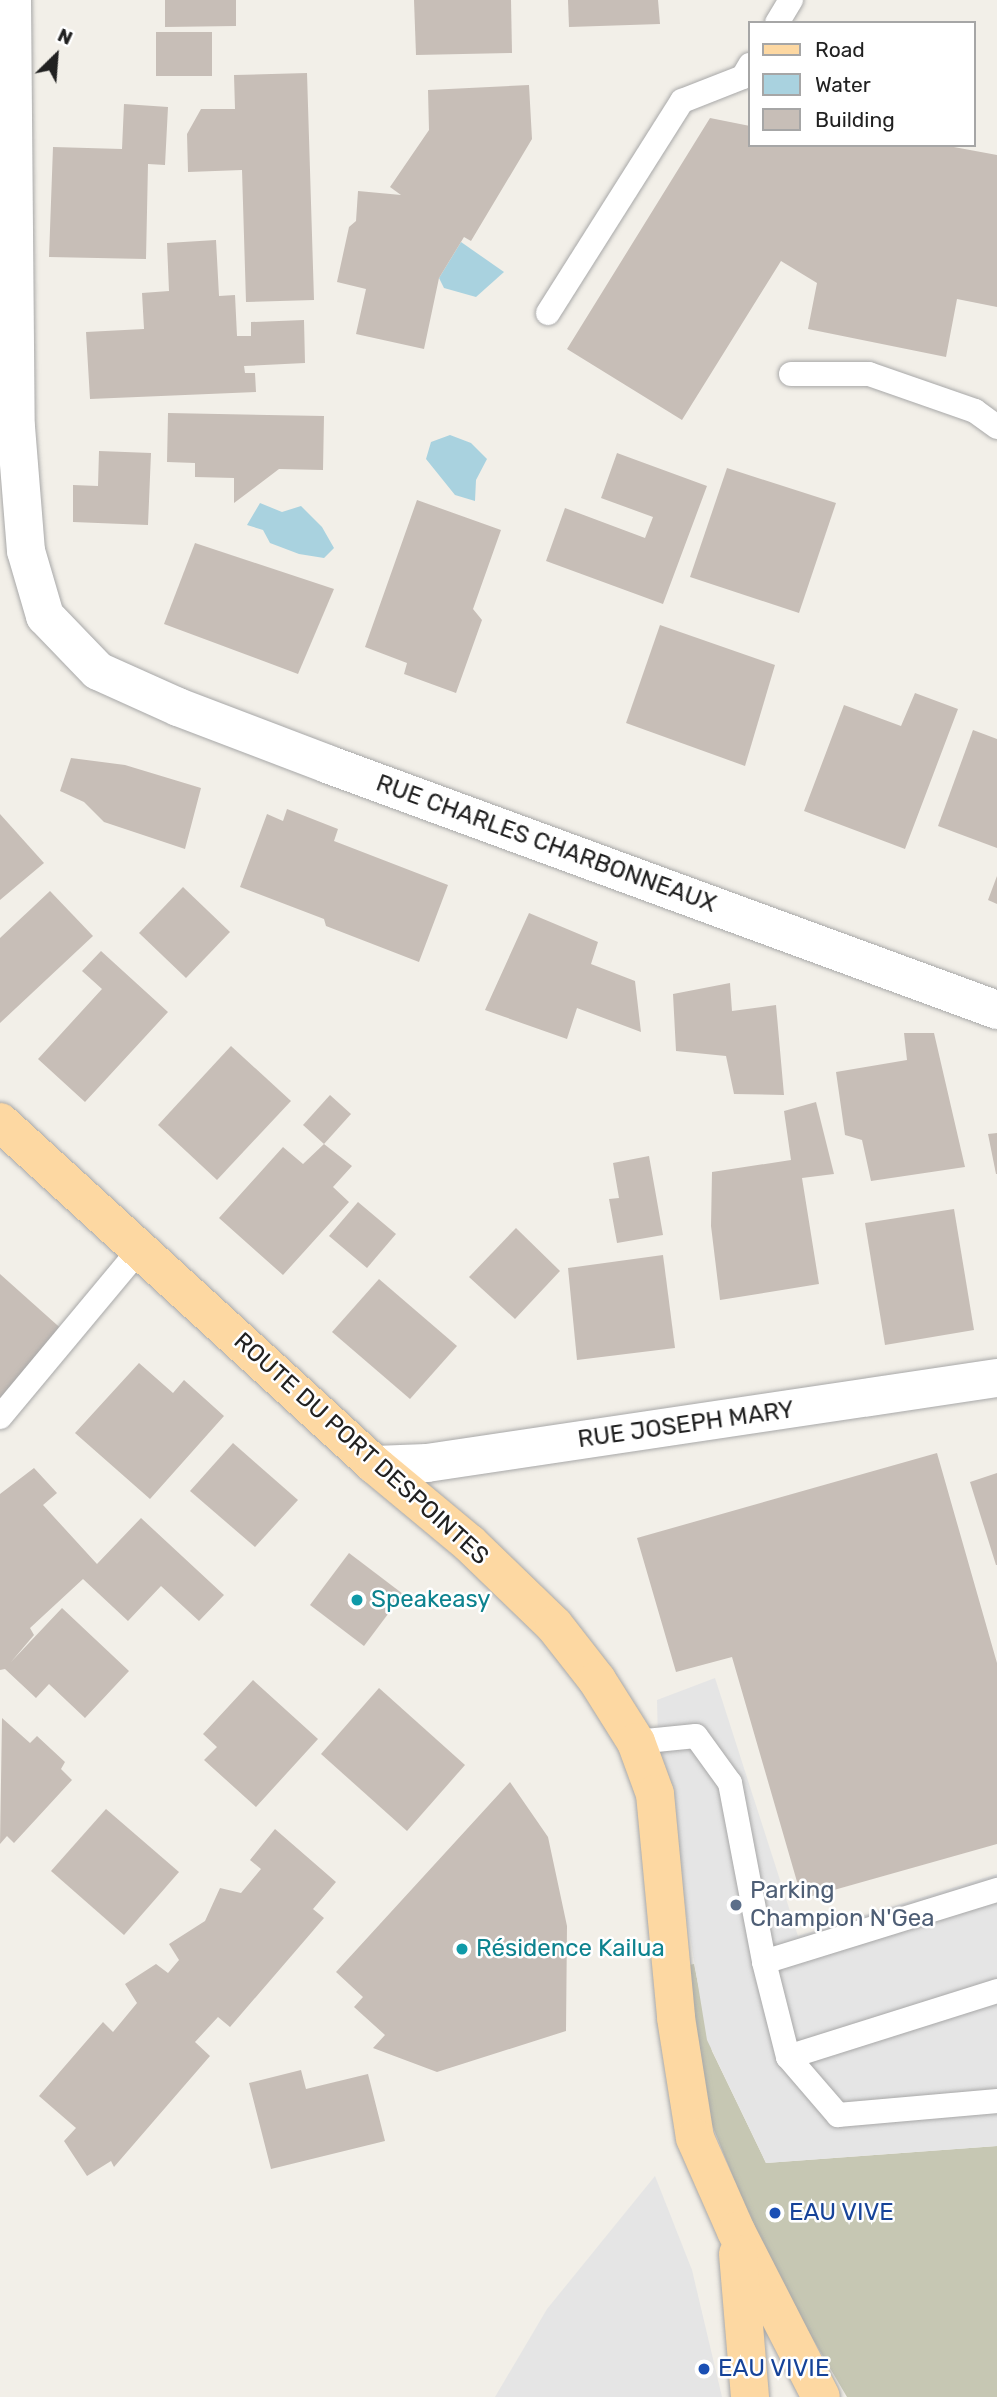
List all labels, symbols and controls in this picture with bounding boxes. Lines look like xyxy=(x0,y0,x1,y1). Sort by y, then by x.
north arrow xyxy=(21,21,91,91)
legend xyxy=(748,21,976,147)
text: N xyxy=(54,23,76,50)
text: Road xyxy=(815,37,865,62)
text: Water xyxy=(815,72,871,97)
text: Building xyxy=(815,107,895,132)
street label: RUE CHARLES CHARBONNEAUX xyxy=(372,769,720,919)
street label: ROUTE DU PORT DESPOINTES xyxy=(227,1327,495,1571)
street label: RUE JOSEPH MARY xyxy=(576,1396,796,1454)
place label: Speakeasy xyxy=(371,1586,490,1614)
marker: Speakeasy xyxy=(349,1592,365,1608)
place label: Parking Champion N'Gea xyxy=(750,1877,934,1933)
marker: Parking Champion N'Gea xyxy=(728,1897,744,1913)
place label: Résidence Kailua xyxy=(476,1935,665,1963)
marker: Résidence Kailua xyxy=(454,1941,470,1957)
place label: EAU VIVE xyxy=(789,2199,895,2227)
marker: EAU VIVE xyxy=(767,2205,783,2221)
place label: EAU VIVIE xyxy=(718,2355,830,2383)
marker: EAU VIVIE xyxy=(696,2361,712,2377)

